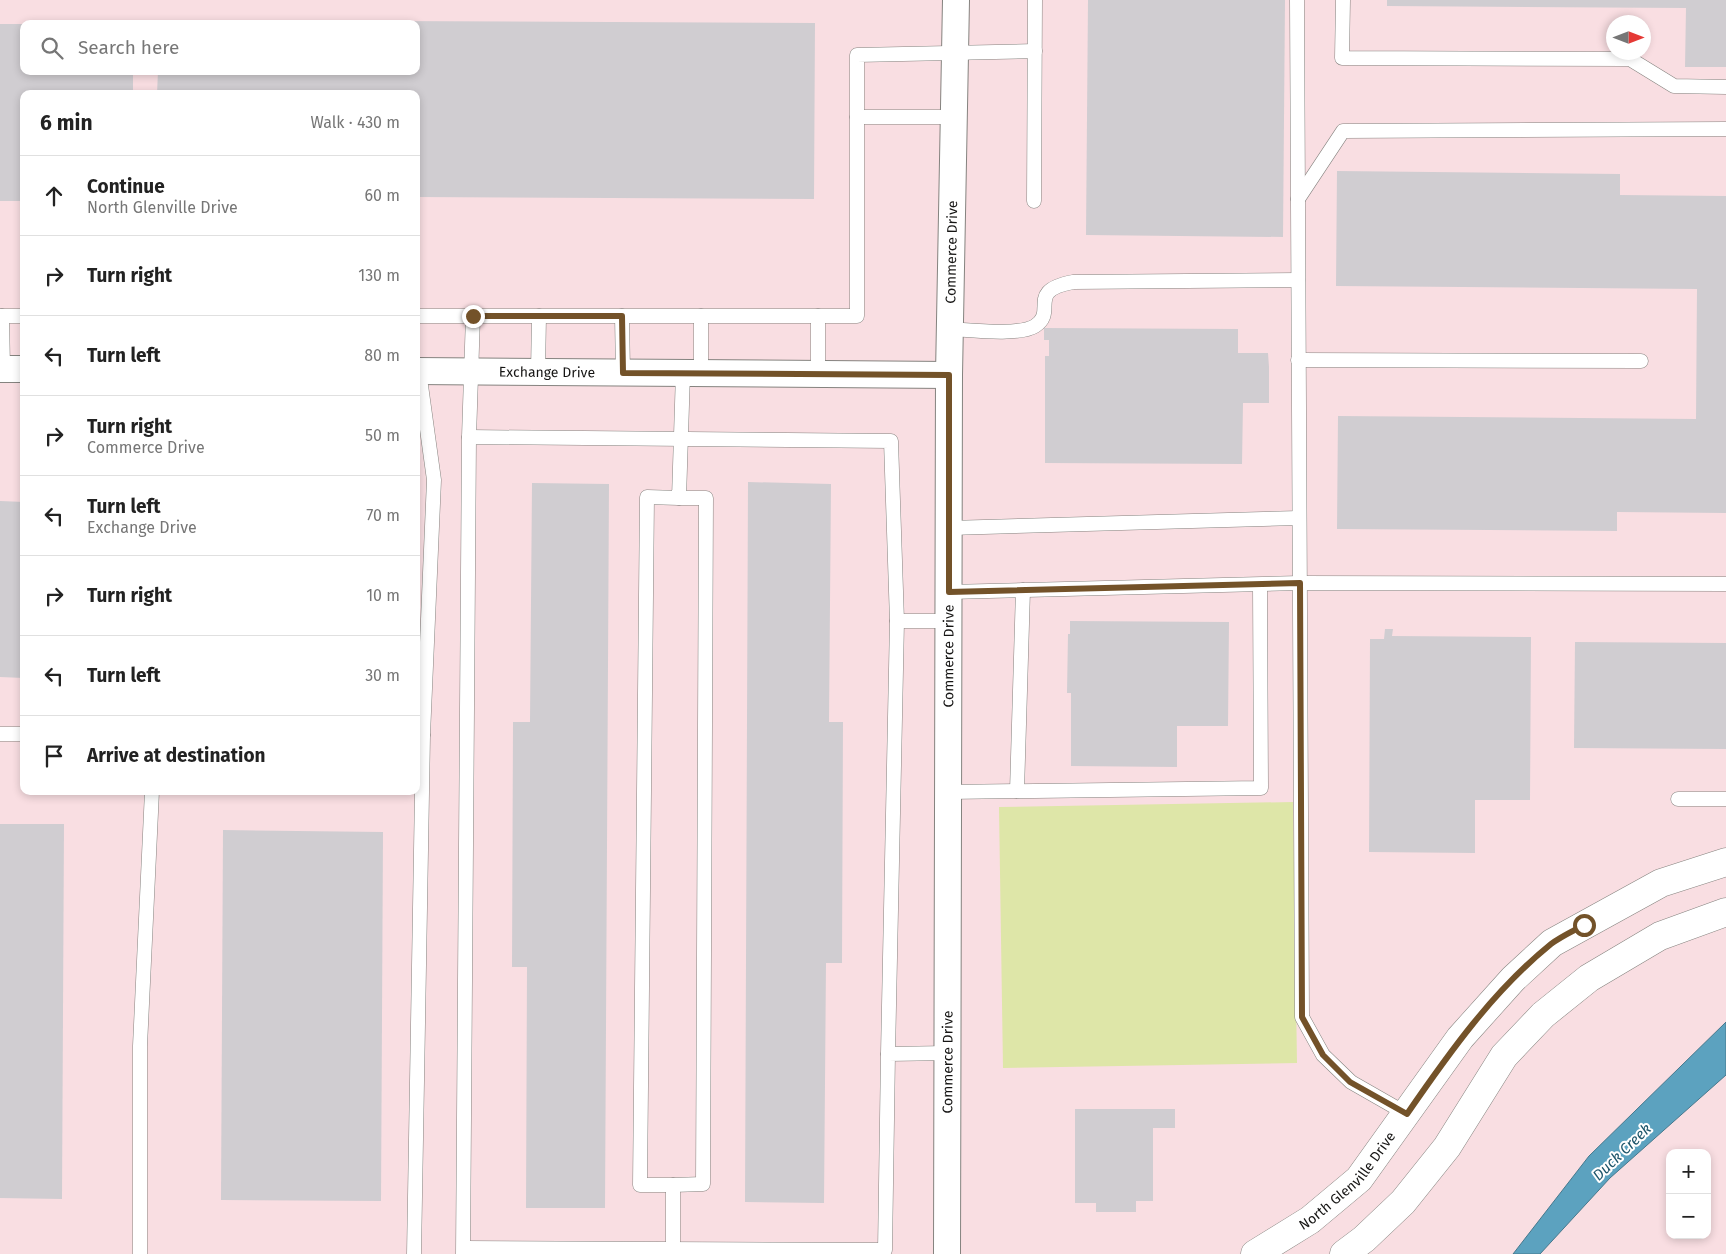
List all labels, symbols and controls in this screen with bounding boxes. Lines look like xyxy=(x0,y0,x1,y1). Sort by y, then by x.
north arrow xyxy=(1606,15,1651,60)
search box xyxy=(20,20,420,75)
icon: search xyxy=(38,34,66,62)
text: Search here xyxy=(78,36,179,59)
text: 6 min xyxy=(40,110,93,136)
text: Walk · 430 m xyxy=(310,113,400,132)
text: Continue xyxy=(87,175,165,198)
icon: ahead xyxy=(40,182,68,210)
text: 60 m xyxy=(365,186,400,205)
text: North Glenville Drive xyxy=(87,198,238,217)
street label: Commerce Drive xyxy=(942,200,961,304)
icon: right xyxy=(40,262,68,290)
text: Turn right xyxy=(87,264,172,287)
text: 130 m xyxy=(358,266,400,285)
route end xyxy=(462,305,485,328)
icon: left xyxy=(40,342,68,370)
text: Turn left xyxy=(87,344,161,367)
text: 80 m xyxy=(364,346,400,365)
street label: Exchange Drive xyxy=(499,364,595,381)
text: Turn right xyxy=(87,415,172,438)
icon: right xyxy=(40,422,68,450)
text: 50 m xyxy=(365,426,400,445)
text: Commerce Drive xyxy=(87,438,205,457)
text: Turn left xyxy=(87,495,161,518)
icon: left xyxy=(40,502,68,530)
text: 70 m xyxy=(366,506,400,525)
text: Exchange Drive xyxy=(87,518,197,537)
icon: right xyxy=(40,582,68,610)
text: Turn right xyxy=(87,584,172,607)
text: 10 m xyxy=(366,586,400,605)
street label: Commerce Drive xyxy=(940,604,957,708)
icon: left xyxy=(40,662,68,690)
text: Turn left xyxy=(87,664,161,687)
text: 30 m xyxy=(365,666,400,685)
icon: arrive xyxy=(40,742,68,770)
text: Arrive at destination xyxy=(87,744,266,767)
route start xyxy=(1573,914,1596,937)
street label: Commerce Drive xyxy=(939,1010,957,1114)
water label: Duck Creek xyxy=(1589,1120,1655,1184)
street label: North Glenville Drive xyxy=(1296,1128,1399,1234)
map controls xyxy=(1666,1149,1711,1239)
button: + xyxy=(1666,1149,1711,1194)
button: − xyxy=(1666,1194,1711,1239)

